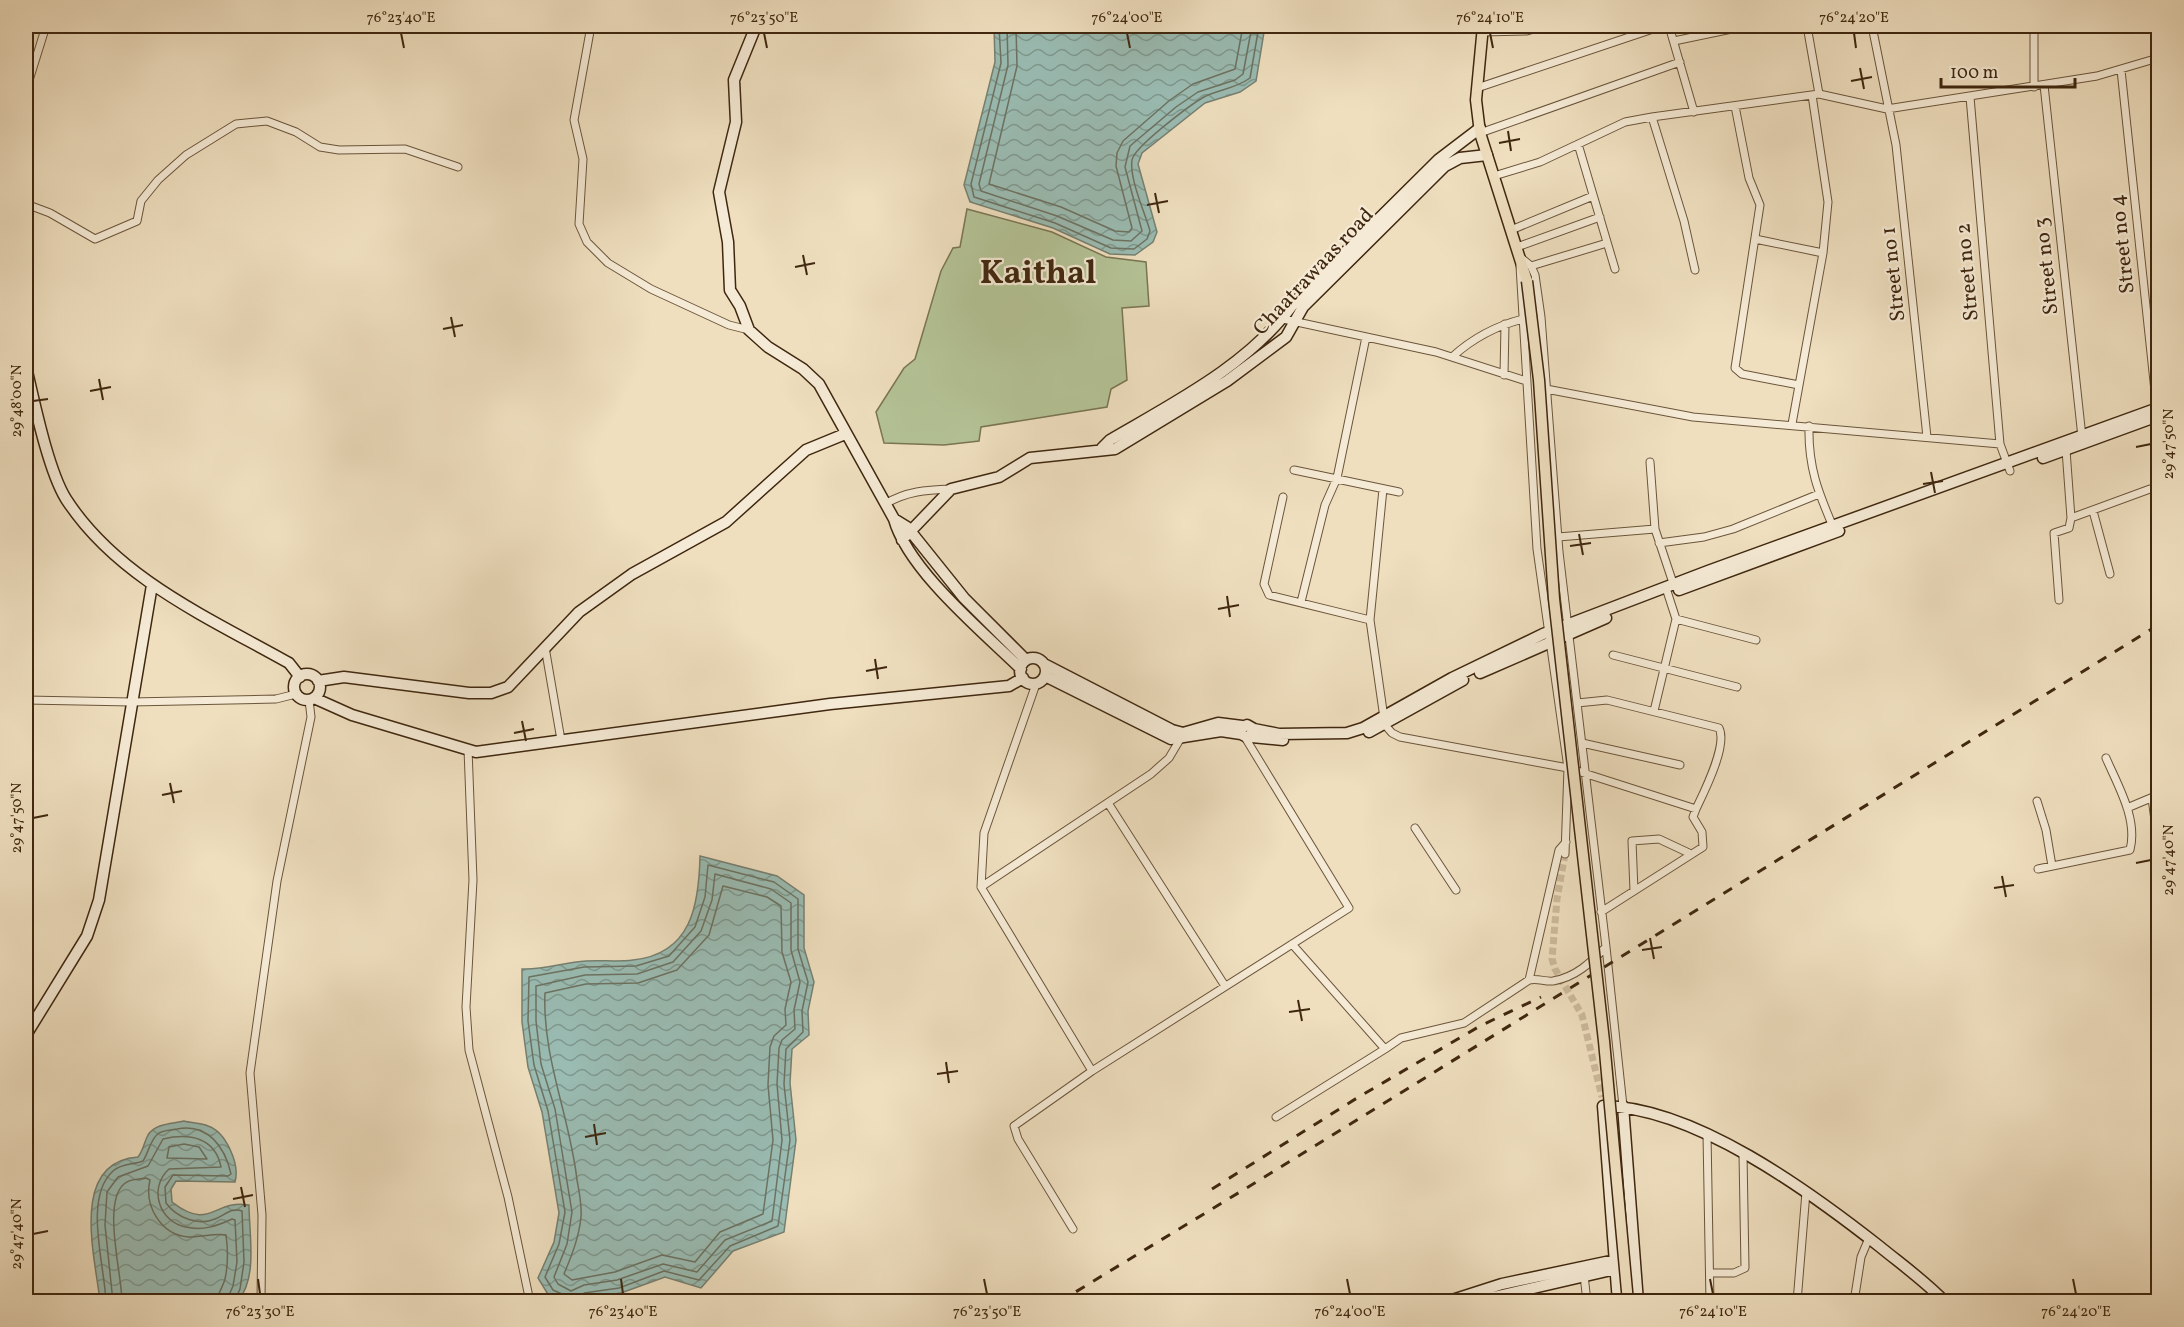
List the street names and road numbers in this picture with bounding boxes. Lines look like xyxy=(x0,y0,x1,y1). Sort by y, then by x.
street label: Street no 4 xyxy=(2103,193,2143,295)
street label: Chaatrawaas road xyxy=(1247,202,1381,342)
street label: Street no 3 xyxy=(2027,216,2067,316)
street label: Street no 2 xyxy=(1949,222,1987,322)
street label: Street no 1 xyxy=(1875,225,1913,323)

